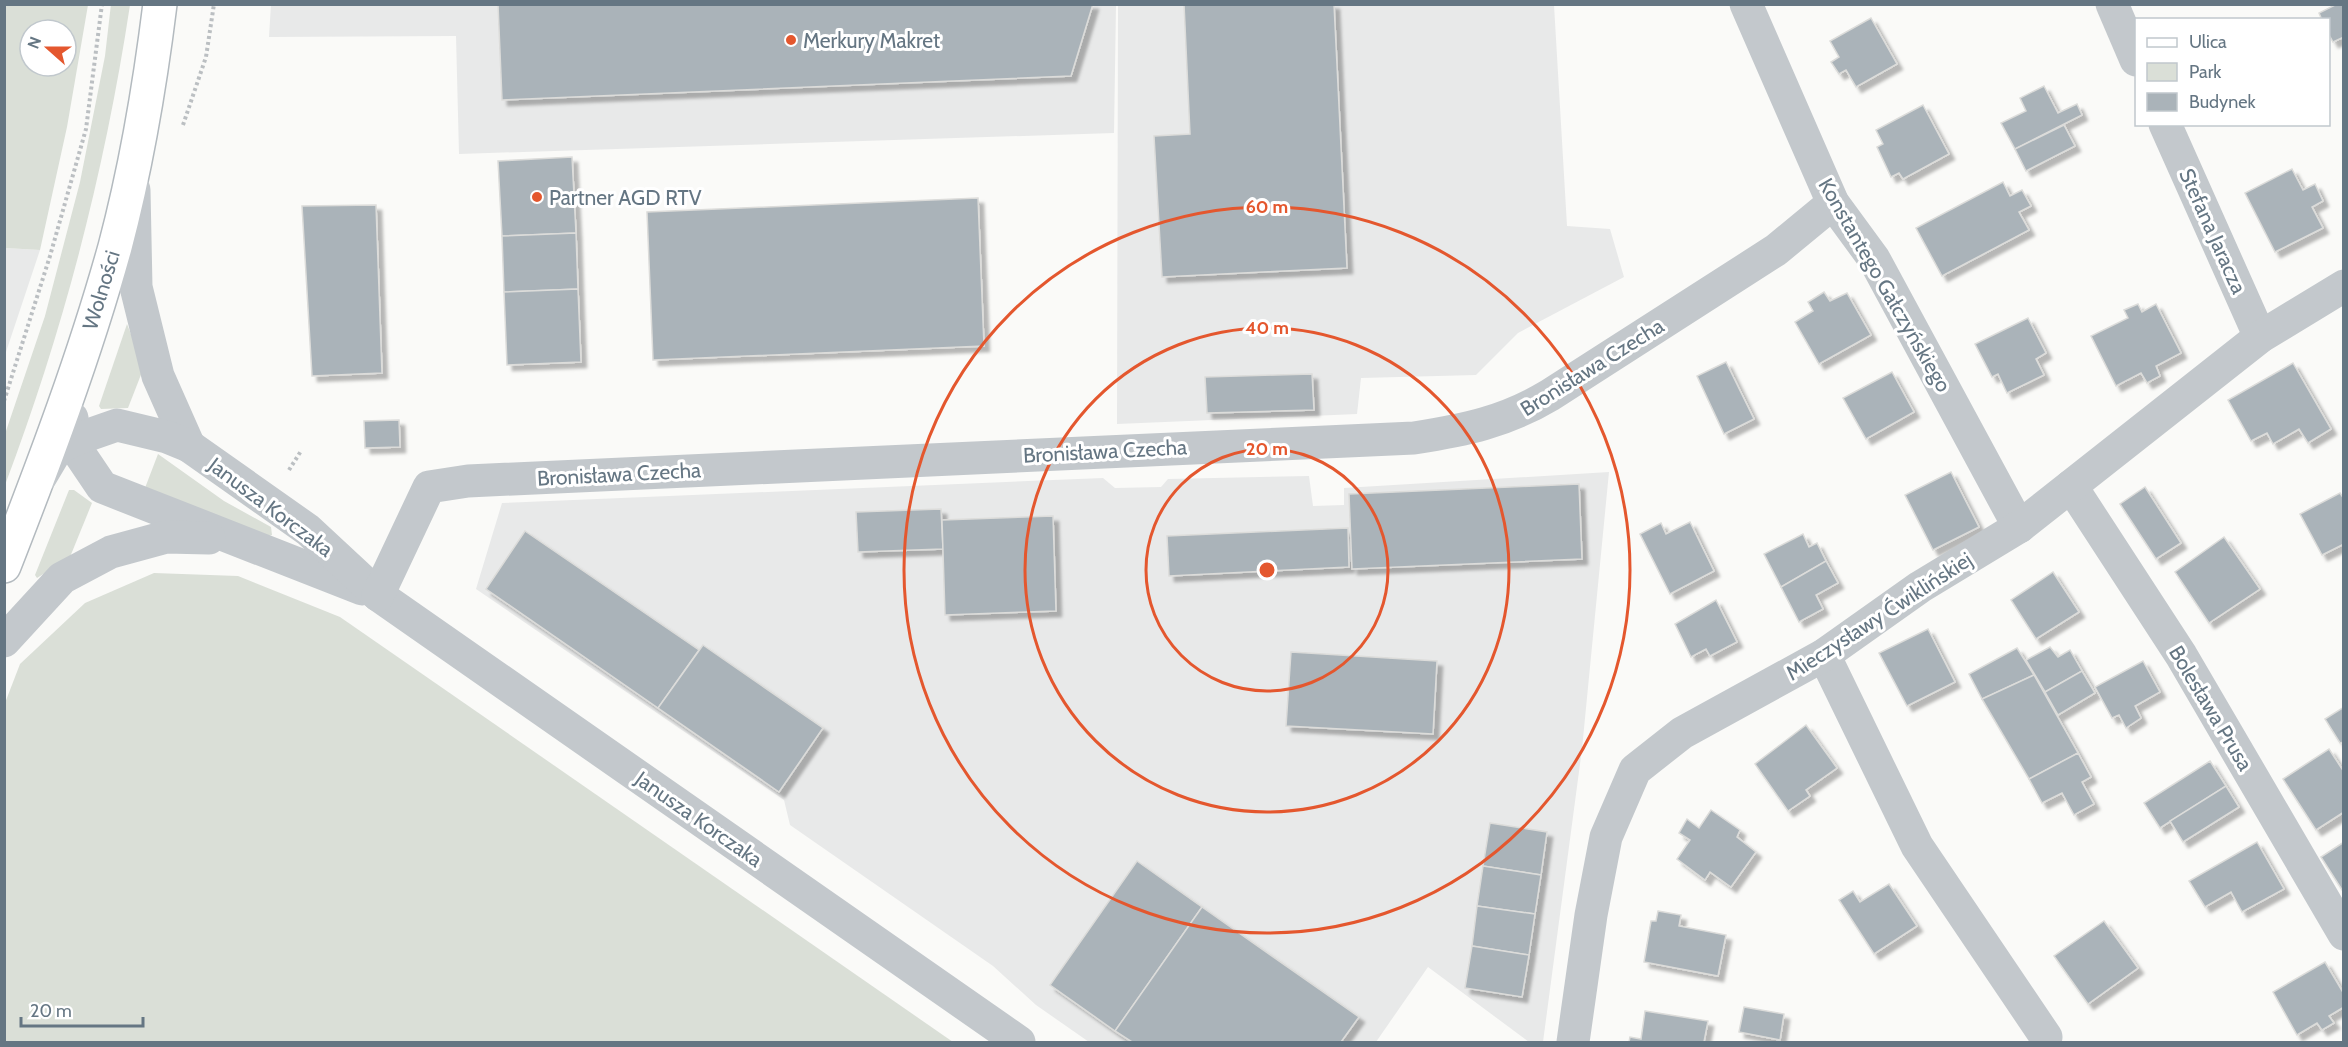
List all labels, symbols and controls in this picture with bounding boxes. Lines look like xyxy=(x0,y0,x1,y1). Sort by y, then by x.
north arrow xyxy=(18,18,78,78)
legend xyxy=(2135,18,2330,126)
place label: Merkury Makret xyxy=(803,28,940,53)
text: Ulica xyxy=(2189,31,2227,53)
marker: Merkury Makret xyxy=(784,33,798,47)
text: N xyxy=(24,34,45,51)
text: Park xyxy=(2189,61,2222,83)
text: Budynek xyxy=(2189,91,2256,113)
street label: Stefana Jaracza xyxy=(2174,164,2252,298)
street label: Konstantego Gałczyńskiego xyxy=(1814,174,1956,396)
place label: Partner AGD RTV xyxy=(549,185,702,210)
marker: Partner AGD RTV xyxy=(530,190,544,204)
text: 60 m xyxy=(1246,196,1288,218)
street label: Wolności xyxy=(77,247,125,333)
street label: Bronisława Czecha xyxy=(1516,313,1668,421)
text: 40 m xyxy=(1245,317,1289,339)
street label: Bronisława Czecha xyxy=(1022,434,1188,468)
text: 20 m xyxy=(1246,438,1288,460)
street label: Janusza Korczaka xyxy=(203,451,338,562)
street label: Bronisława Czecha xyxy=(536,457,702,491)
street label: Mieczysławy Ćwiklińskiej xyxy=(1781,546,1977,686)
centre of rings xyxy=(1257,560,1277,580)
street label: Bolesława Prusa xyxy=(2164,641,2258,775)
street label: Janusza Korczaka xyxy=(630,765,767,872)
scale bar xyxy=(21,990,142,1028)
text: 20 m xyxy=(30,1000,72,1022)

